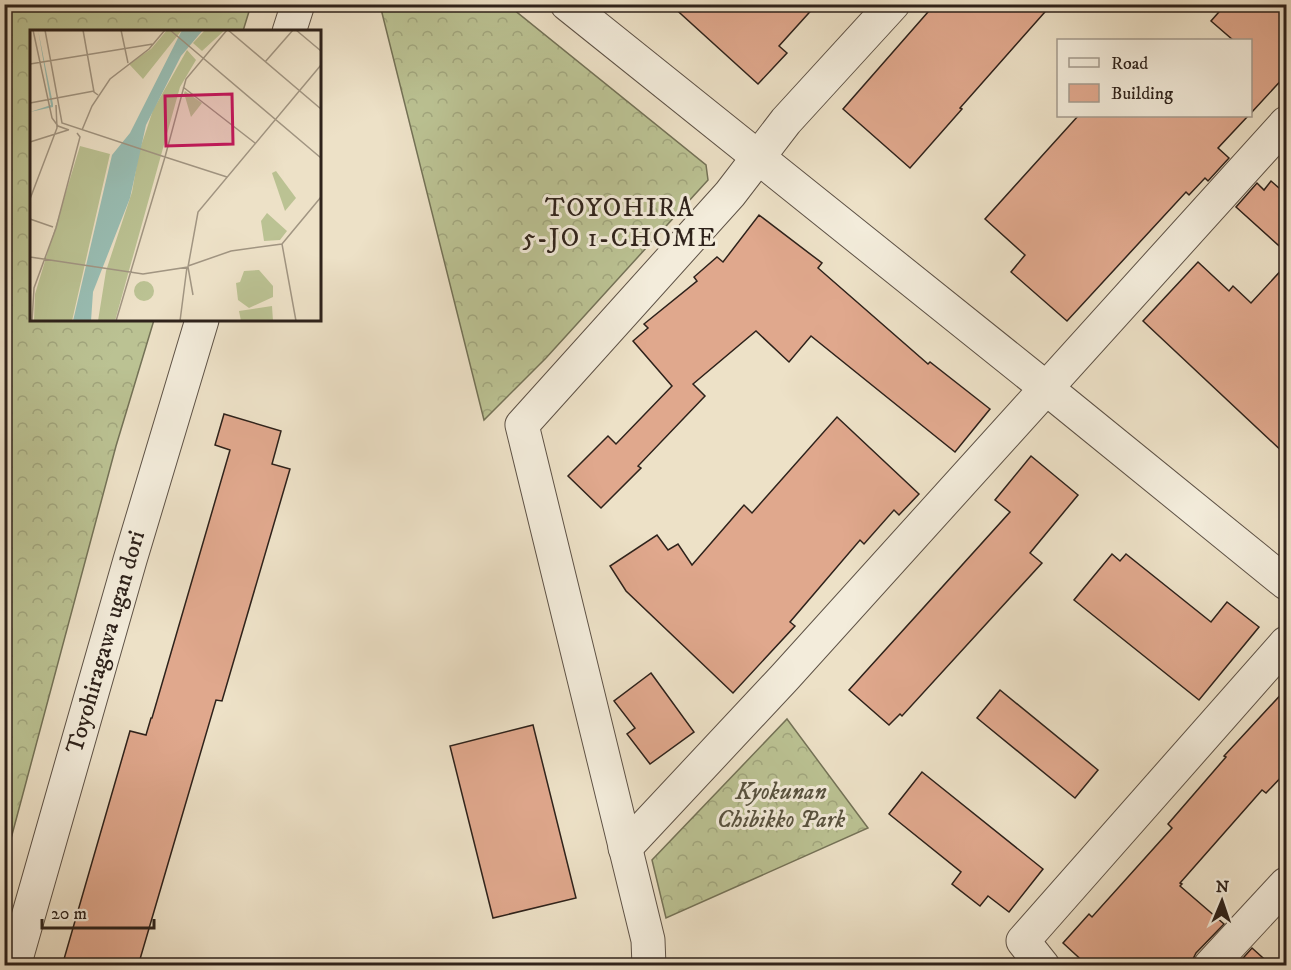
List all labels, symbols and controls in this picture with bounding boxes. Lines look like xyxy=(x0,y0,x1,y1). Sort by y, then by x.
inset map xyxy=(30,30,321,321)
legend xyxy=(1057,39,1252,117)
text: Road xyxy=(1111,53,1148,75)
text: Building xyxy=(1111,83,1173,105)
district label: TOYOHIRA 5-JO 1-CHOME xyxy=(523,192,717,255)
street label: Toyohiragawa ugan dori xyxy=(60,527,152,757)
park label: Kyokunan Chibikko Park xyxy=(717,777,845,835)
north arrow xyxy=(1192,871,1252,931)
text: N xyxy=(1216,877,1229,897)
scale bar xyxy=(42,892,154,930)
text: 20 m xyxy=(51,903,87,925)

